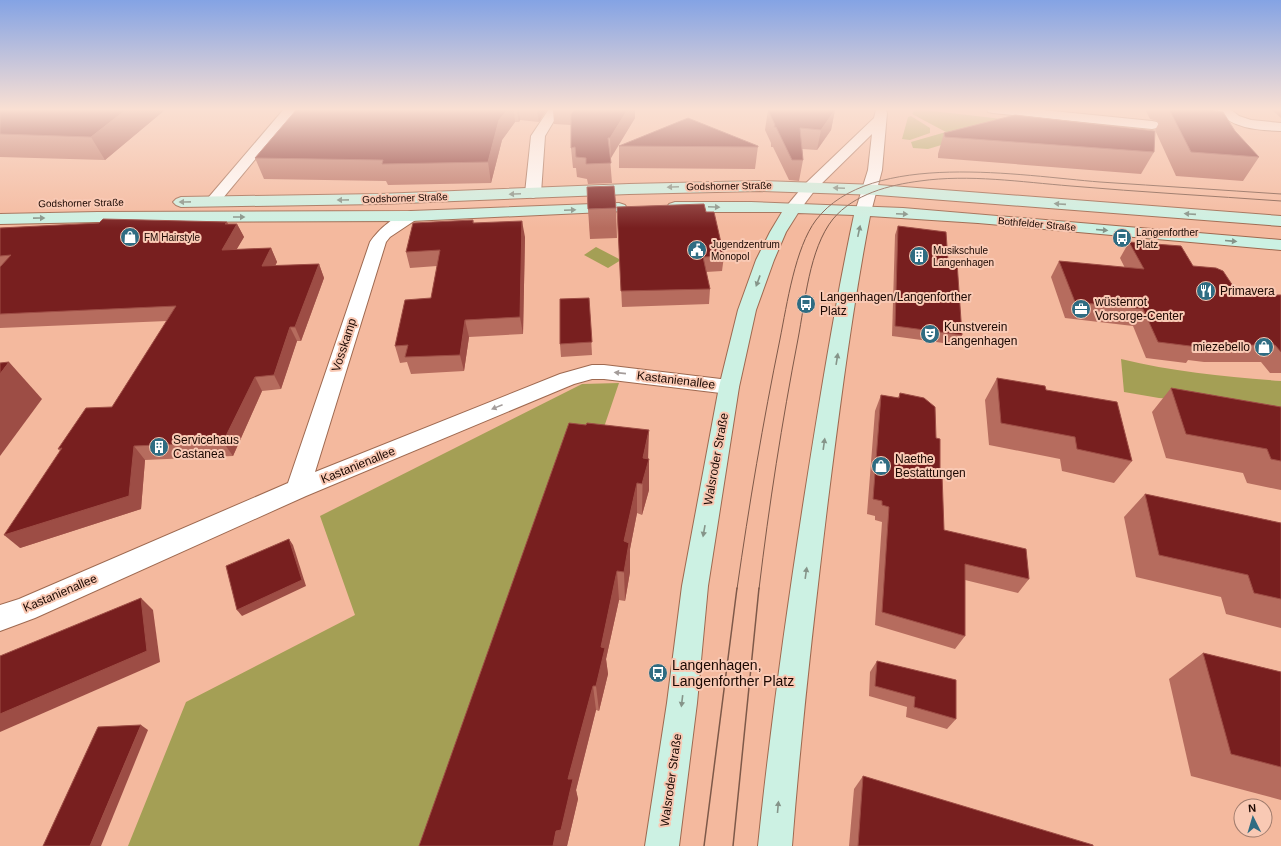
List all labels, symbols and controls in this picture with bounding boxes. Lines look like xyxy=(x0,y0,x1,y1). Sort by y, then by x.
street label: Godshorner Straße xyxy=(686,180,772,192)
one-way arrow xyxy=(666,184,679,190)
one-way arrow xyxy=(833,185,845,192)
one-way arrow xyxy=(509,190,521,197)
street label: Godshorner Straße xyxy=(362,191,448,205)
street label: Godshorner Straße xyxy=(38,197,124,209)
one-way arrow xyxy=(336,197,349,203)
one-way arrow xyxy=(178,199,191,205)
one-way arrow xyxy=(1054,201,1066,208)
one-way arrow xyxy=(708,204,721,210)
one-way arrow xyxy=(564,207,577,213)
one-way arrow xyxy=(896,210,908,217)
one-way arrow xyxy=(1184,211,1196,217)
one-way arrow xyxy=(233,214,246,220)
one-way arrow xyxy=(33,215,45,222)
street label: Bothfelder Straße xyxy=(997,215,1077,233)
one-way arrow xyxy=(857,225,863,237)
shop icon: FM Hairstyle xyxy=(119,226,141,248)
one-way arrow xyxy=(1096,226,1108,233)
bus stop icon: Langenforther Platz xyxy=(1111,227,1133,249)
place label: Langenforther Platz xyxy=(1136,227,1199,250)
place label: FM Hairstyle xyxy=(144,232,201,243)
one-way arrow xyxy=(1225,237,1237,244)
public building icon: Jugendzentrum Monopol xyxy=(686,239,708,261)
place label: Jugendzentrum Monopol xyxy=(711,239,780,262)
building icon: Musikschule Langenhagen xyxy=(908,245,930,267)
place label: Musikschule Langenhagen xyxy=(933,245,994,268)
one-way arrow xyxy=(754,275,760,287)
restaurant icon: Primavera xyxy=(1195,280,1217,302)
place label: Primavera xyxy=(1220,284,1275,298)
place label: Langenhagen/Langenforther Platz xyxy=(820,290,971,318)
bus stop icon: Langenhagen/Langenforther Platz xyxy=(795,293,817,315)
place label: wüstenrot Vorsorge-Center xyxy=(1094,295,1183,323)
office icon: wüstenrot Vorsorge-Center xyxy=(1070,298,1092,320)
street label: Vosskamp xyxy=(329,316,359,373)
place label: Kunstverein Langenhagen xyxy=(944,320,1017,348)
theatre icon: Kunstverein Langenhagen xyxy=(919,323,941,345)
shop icon: miezebello xyxy=(1253,336,1275,358)
place label: miezebello xyxy=(1193,340,1250,354)
one-way arrow xyxy=(834,353,840,365)
street label: Kastanienallee xyxy=(636,368,716,392)
one-way arrow xyxy=(614,370,627,376)
one-way arrow xyxy=(490,405,502,411)
street label: Walsroder Straße xyxy=(701,411,731,506)
place label: Servicehaus Castanea xyxy=(173,433,239,461)
building icon: Servicehaus Castanea xyxy=(148,436,170,458)
one-way arrow xyxy=(821,438,827,450)
street label: Kastanienallee xyxy=(319,444,397,486)
place label: Naethe Bestattungen xyxy=(895,452,966,480)
shop icon: Naethe Bestattungen xyxy=(870,455,892,477)
one-way arrow xyxy=(701,524,707,537)
one-way arrow xyxy=(803,567,809,579)
street label: Kastanienallee xyxy=(21,571,99,615)
place label: Langenhagen, Langenforther Platz xyxy=(672,657,794,689)
bus stop icon: Langenhagen, Langenforther Platz xyxy=(647,662,669,684)
one-way arrow xyxy=(679,695,685,707)
street label: Walsroder Straße xyxy=(658,732,684,827)
north arrow xyxy=(1233,798,1273,838)
one-way arrow xyxy=(775,801,782,813)
text: N xyxy=(1248,802,1257,814)

